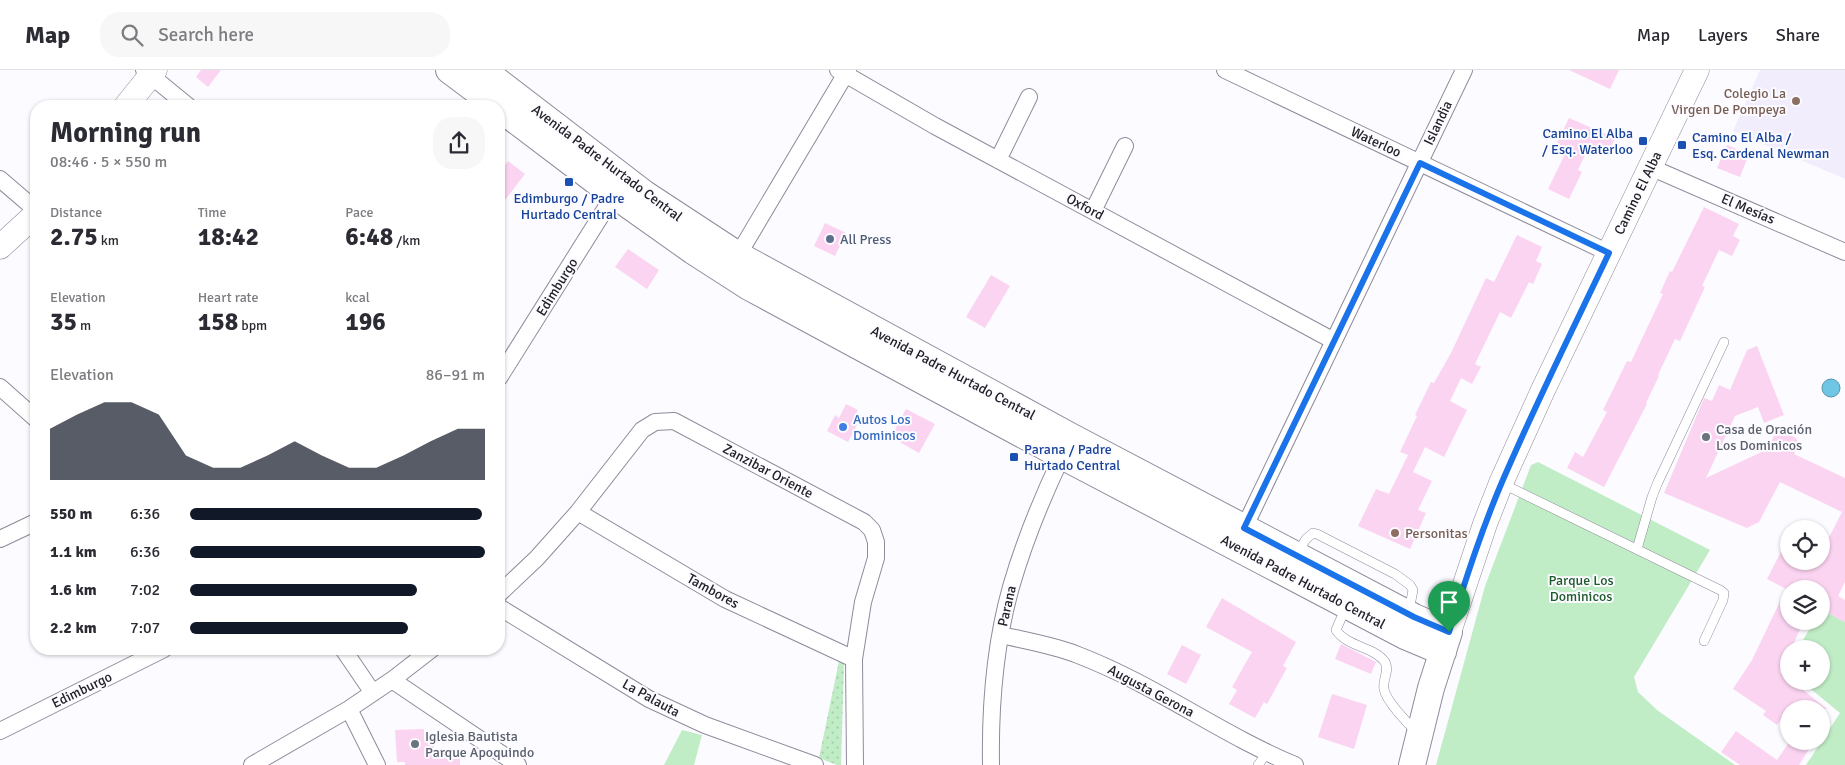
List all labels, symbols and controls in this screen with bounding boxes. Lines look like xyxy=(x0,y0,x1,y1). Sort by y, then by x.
search box xyxy=(100,12,450,57)
text: Map xyxy=(25,20,70,50)
icon: search xyxy=(118,21,146,49)
text: Search here xyxy=(158,23,254,47)
text: Map xyxy=(1637,24,1670,46)
text: Layers xyxy=(1698,24,1748,46)
text: Share xyxy=(1776,24,1820,46)
place label: Colegio La Virgen De Pompeya xyxy=(1671,85,1786,118)
marker: Colegio La Virgen De Pompeya xyxy=(1790,95,1802,107)
street label: Islandia xyxy=(1420,98,1456,148)
street label: Avenida Padre Hurtado Central xyxy=(528,101,686,225)
text: Morning run xyxy=(50,116,201,150)
button: share xyxy=(433,117,485,169)
street label: Waterloo xyxy=(1348,123,1404,161)
place label: Camino El Alba / Esq. Waterloo xyxy=(1542,125,1633,158)
place label: Camino El Alba / Esq. Cardenal Newman xyxy=(1692,129,1829,162)
marker: Camino El Alba / Esq. Waterloo xyxy=(1637,135,1649,147)
marker: Camino El Alba / Esq. Cardenal Newman xyxy=(1676,139,1688,151)
street label: Camino El Alba xyxy=(1611,149,1665,237)
text: 08:46 · 5 × 550 m xyxy=(50,152,167,172)
marker: Edimburgo / Padre Hurtado Central xyxy=(563,176,575,188)
place label: Edimburgo / Padre Hurtado Central xyxy=(514,190,624,223)
street label: Oxford xyxy=(1063,190,1107,224)
street label: El Mesías xyxy=(1719,190,1777,228)
text: Distance xyxy=(50,204,102,221)
text: Time xyxy=(198,204,227,221)
text: Pace xyxy=(345,204,374,221)
text: 2.75 xyxy=(50,221,98,252)
text: 18:42 xyxy=(198,221,259,252)
text: 6:48 xyxy=(345,221,393,252)
place label: All Press xyxy=(840,231,891,248)
text: km xyxy=(98,232,119,249)
text: /km xyxy=(393,232,420,249)
marker: All Press xyxy=(824,233,836,245)
street label: Edimburgo xyxy=(533,255,581,319)
text: Elevation xyxy=(50,289,106,306)
text: Heart rate xyxy=(198,289,258,306)
text: kcal xyxy=(345,289,370,306)
text: 35 xyxy=(50,306,77,337)
text: 158 xyxy=(198,306,238,337)
text: 196 xyxy=(345,306,386,337)
text: m xyxy=(77,317,91,334)
text: bpm xyxy=(238,317,267,334)
street label: Avenida Padre Hurtado Central xyxy=(868,322,1038,424)
text: Elevation xyxy=(50,365,114,385)
text: 86–91 m xyxy=(426,365,485,385)
place label: Autos Los Dominicos xyxy=(853,411,916,444)
marker: Autos Los Dominicos xyxy=(837,421,849,433)
place label: Casa de Oración Los Dominicos xyxy=(1716,421,1812,454)
marker: Casa de Oración Los Dominicos xyxy=(1700,431,1712,443)
street label: Zanzibar Oriente xyxy=(720,440,816,502)
place label: Parana / Padre Hurtado Central xyxy=(1024,441,1120,474)
marker: Parana / Padre Hurtado Central xyxy=(1008,451,1020,463)
text: 550 m xyxy=(50,504,92,524)
text: 6:36 xyxy=(130,504,160,524)
map controls xyxy=(1780,520,1830,750)
button: locate xyxy=(1780,520,1830,570)
place label: Personitas xyxy=(1405,525,1468,542)
marker: Personitas xyxy=(1389,527,1401,539)
street label: Avenida Padre Hurtado Central xyxy=(1218,531,1388,633)
text: 1.1 km xyxy=(50,542,97,562)
text: 6:36 xyxy=(130,542,160,562)
street label: Tambores xyxy=(684,570,742,612)
park label: Parque Los Dominicos xyxy=(1548,572,1614,605)
text: 1.6 km xyxy=(50,580,97,600)
text: 7:02 xyxy=(130,580,160,600)
button: layers xyxy=(1780,580,1830,630)
pin xyxy=(1428,581,1470,632)
street label: Parana xyxy=(994,584,1020,628)
icon: arrive xyxy=(1435,588,1463,616)
text: 2.2 km xyxy=(50,618,97,638)
text: 7:07 xyxy=(130,618,160,638)
button: + xyxy=(1780,640,1830,690)
street label: Augusta Gerona xyxy=(1105,661,1197,721)
street label: Edimburgo xyxy=(49,668,115,712)
street label: La Palauta xyxy=(619,675,683,721)
button: − xyxy=(1780,700,1830,750)
place label: Iglesia Bautista Parque Apoquindo xyxy=(425,728,534,761)
marker: Iglesia Bautista Parque Apoquindo xyxy=(409,738,421,750)

